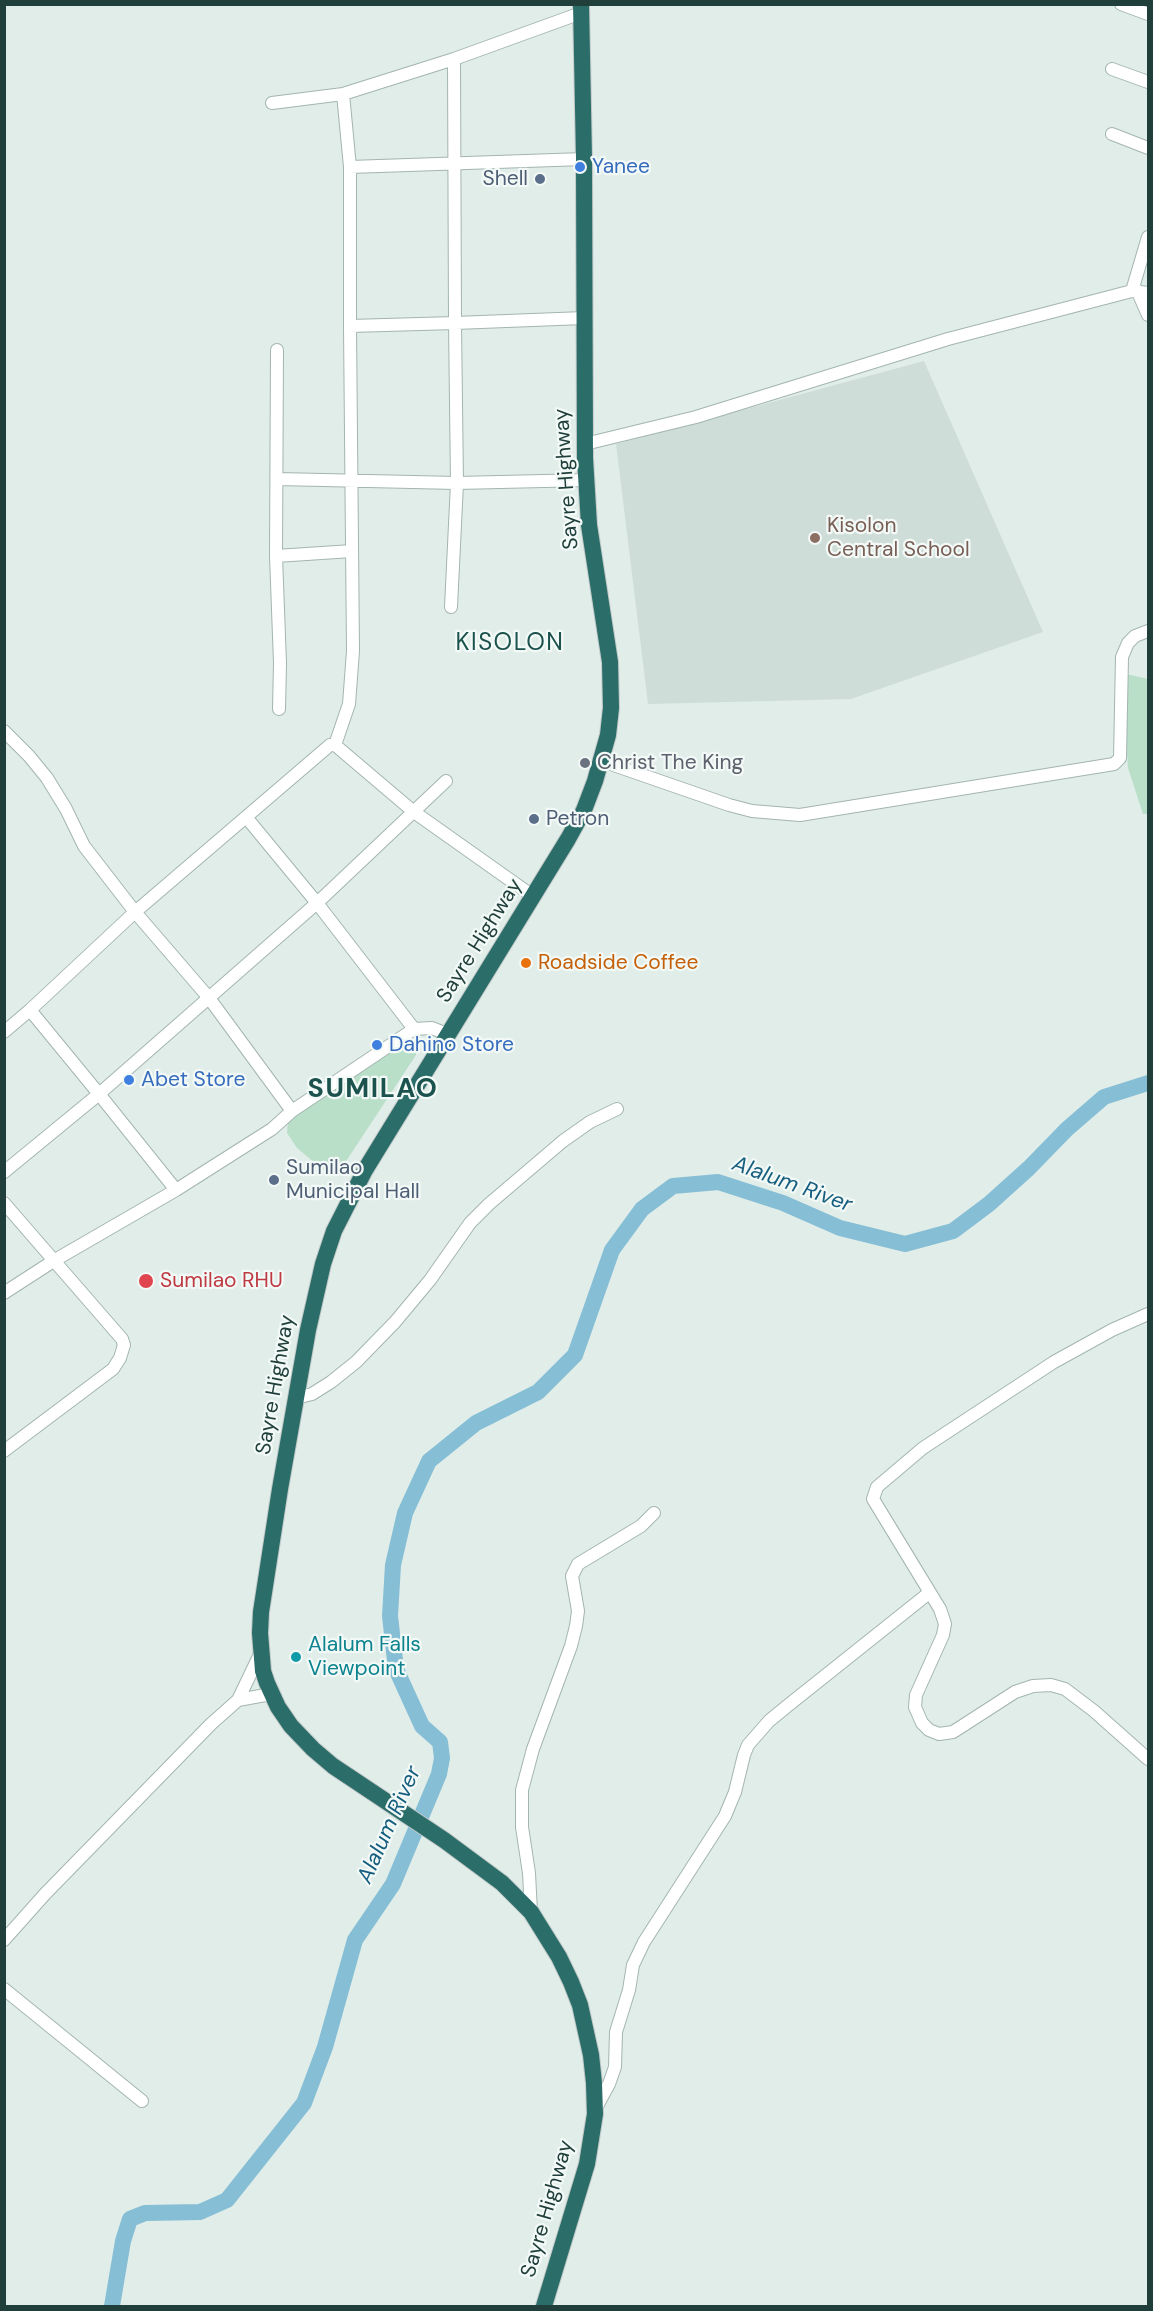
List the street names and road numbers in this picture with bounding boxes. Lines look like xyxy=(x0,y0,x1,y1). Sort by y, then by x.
street label: Sayre Highway xyxy=(549,408,585,550)
street label: Sayre Highway xyxy=(432,874,528,1008)
street label: Sayre Highway xyxy=(251,1313,301,1457)
street label: Sayre Highway xyxy=(516,2138,580,2280)

